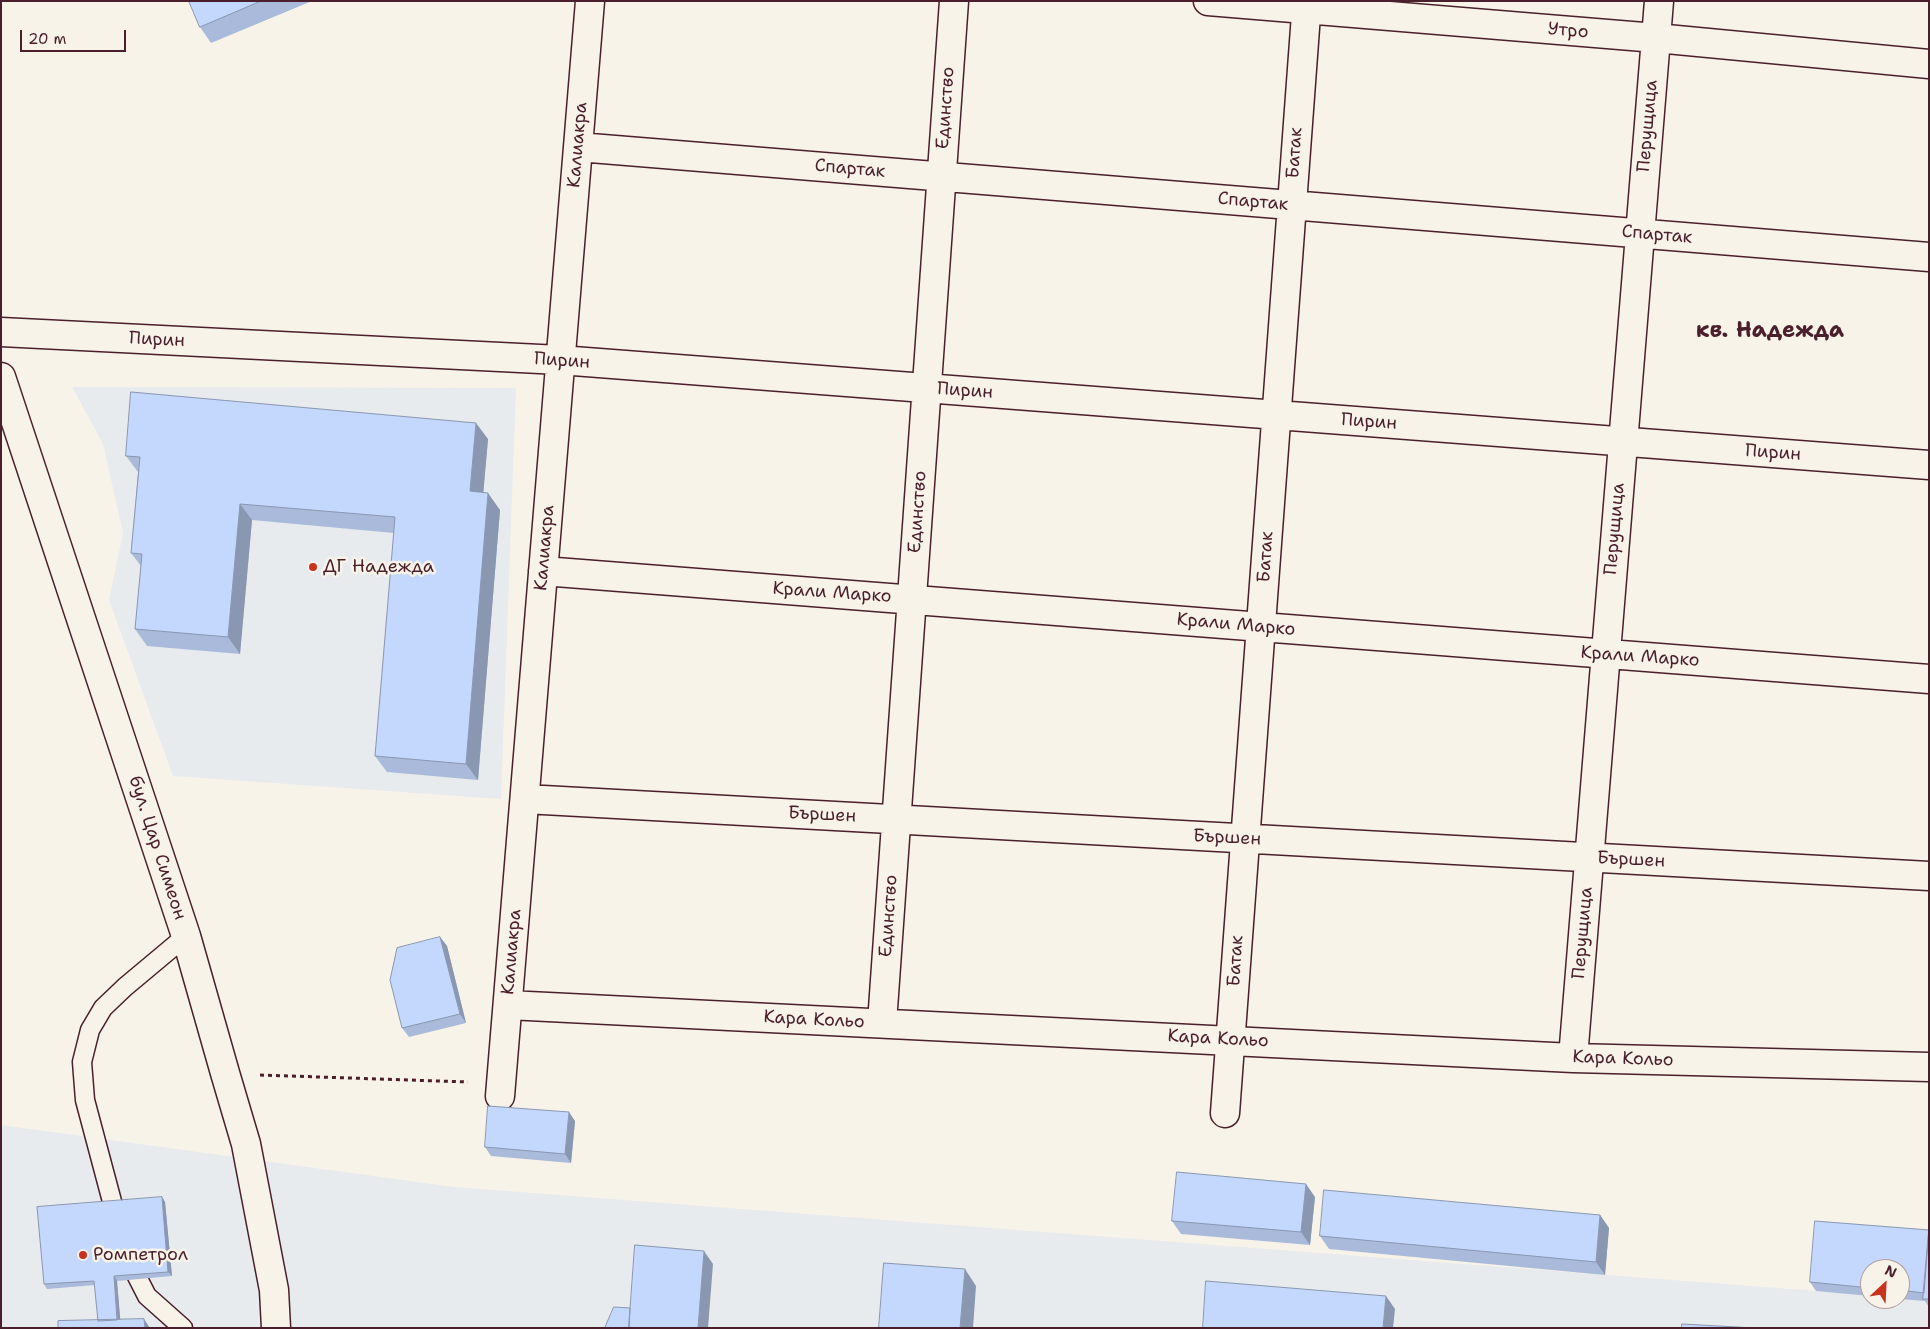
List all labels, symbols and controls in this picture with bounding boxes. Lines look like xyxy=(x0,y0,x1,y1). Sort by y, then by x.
street label: Утро xyxy=(1547,18,1589,44)
scale bar xyxy=(22,20,129,52)
text: 20 m xyxy=(28,29,67,49)
street label: Единство xyxy=(932,66,960,150)
street label: Перущица xyxy=(1633,79,1663,173)
street label: Калиакра xyxy=(563,101,593,189)
street label: Батак xyxy=(1282,127,1308,179)
street label: Спартак xyxy=(814,155,886,183)
street label: Спартак xyxy=(1217,188,1289,216)
street label: Спартак xyxy=(1621,221,1693,249)
district label: кв. Надежда xyxy=(1696,318,1844,344)
street label: Пирин xyxy=(129,328,185,352)
street label: Пирин xyxy=(533,348,591,374)
street label: Пирин xyxy=(936,378,994,404)
street label: Пирин xyxy=(1340,409,1398,435)
street label: Пирин xyxy=(1744,440,1802,466)
street label: Единство xyxy=(904,470,932,554)
street label: Перущица xyxy=(1600,482,1630,576)
street label: Калиакра xyxy=(530,504,560,592)
street label: Батак xyxy=(1253,531,1279,583)
place label: ДГ Надежда xyxy=(323,556,434,578)
marker: ДГ Надежда xyxy=(307,561,319,573)
street label: Крали Марко xyxy=(772,578,892,608)
street label: Крали Марко xyxy=(1176,609,1296,641)
street label: Крали Марко xyxy=(1580,642,1700,672)
street label: бул. Цар Симеон xyxy=(124,773,190,923)
street label: Бършен xyxy=(787,802,857,828)
street label: Бършен xyxy=(1192,825,1262,851)
street label: Бършен xyxy=(1596,847,1666,873)
street label: Единство xyxy=(875,874,903,958)
street label: Перущица xyxy=(1568,886,1598,980)
street label: Калиакра xyxy=(497,908,527,996)
street label: Батак xyxy=(1223,935,1249,987)
street label: Кара Кольо xyxy=(763,1007,865,1033)
street label: Кара Кольо xyxy=(1167,1026,1269,1052)
street label: Кара Кольо xyxy=(1572,1046,1674,1072)
place label: Ромпетрол xyxy=(93,1244,188,1266)
marker: Ромпетрол xyxy=(77,1249,89,1261)
north arrow xyxy=(1860,1259,1910,1309)
text: N xyxy=(1882,1261,1900,1282)

